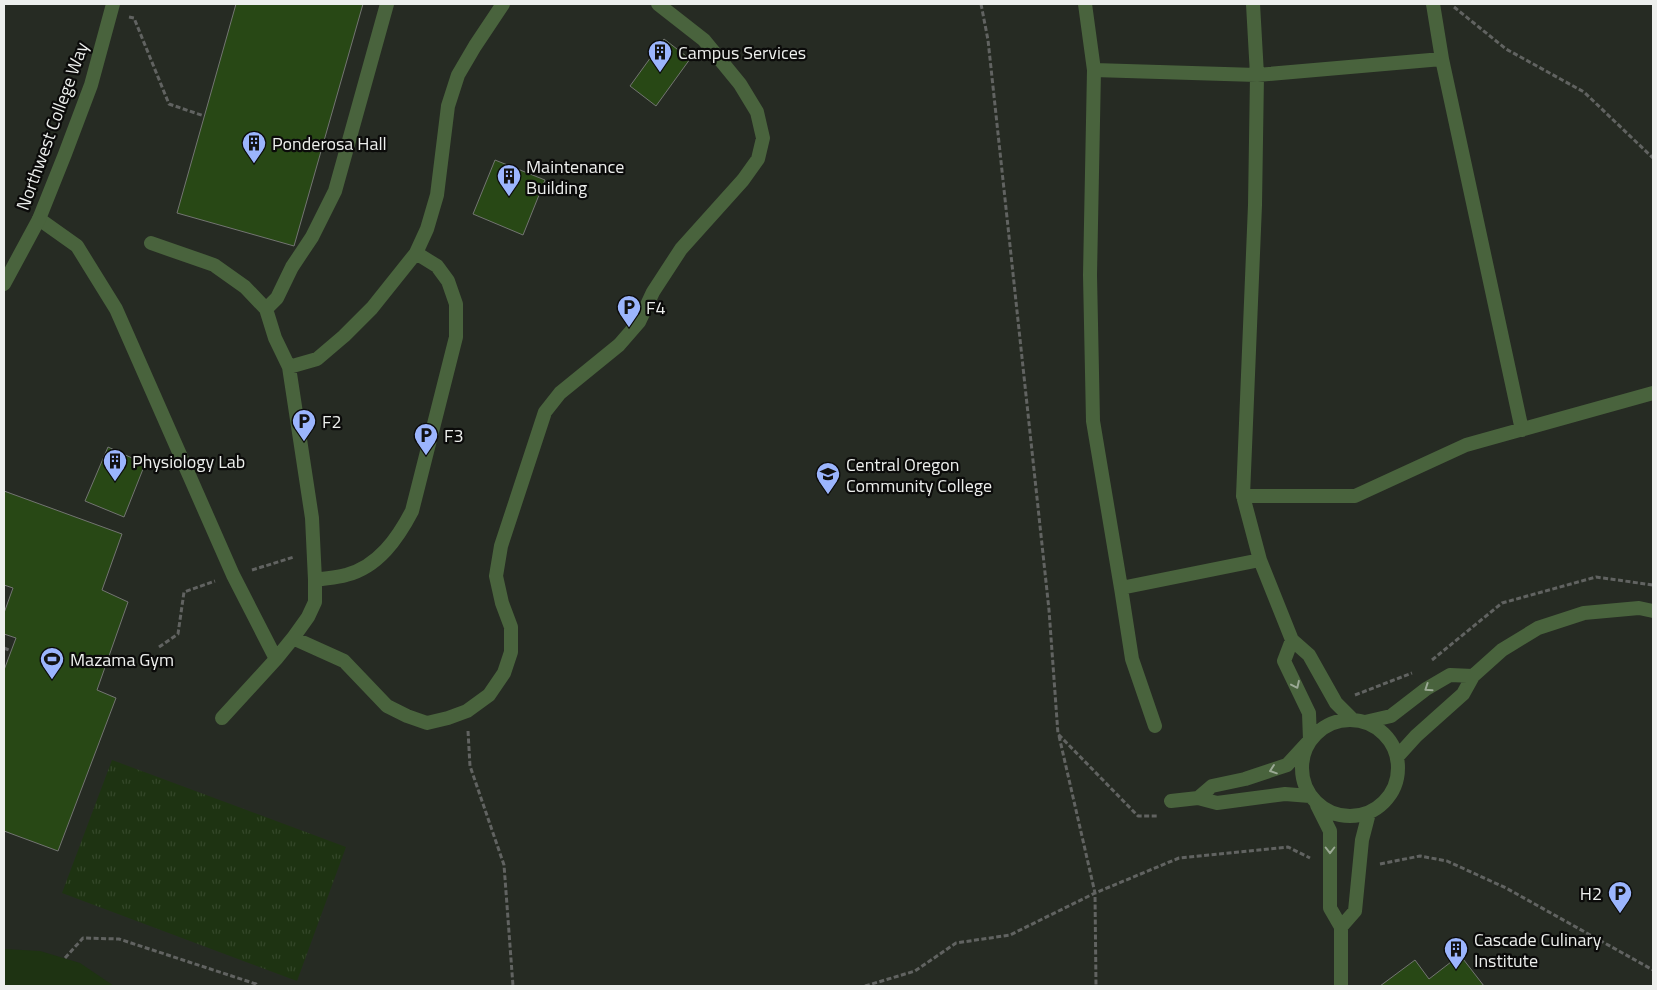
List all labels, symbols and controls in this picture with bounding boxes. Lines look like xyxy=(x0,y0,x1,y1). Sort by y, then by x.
street label: Northwest College Way xyxy=(9,38,95,214)
building icon: Campus Services xyxy=(647,39,673,73)
place label: Campus Services xyxy=(678,39,806,66)
building icon: Ponderosa Hall xyxy=(241,130,267,164)
place label: Ponderosa Hall xyxy=(272,130,387,157)
place label: Maintenance Building xyxy=(526,153,624,201)
building icon: Maintenance Building xyxy=(496,163,522,197)
parking icon: F4 xyxy=(616,294,642,328)
place label: F4 xyxy=(646,294,666,321)
parking icon: F2 xyxy=(291,408,317,442)
place label: F2 xyxy=(322,408,342,435)
parking icon: F3 xyxy=(413,422,439,456)
place label: F3 xyxy=(444,422,464,449)
building icon: Physiology Lab xyxy=(102,448,128,482)
place label: Physiology Lab xyxy=(132,448,245,475)
place label: Central Oregon Community College xyxy=(846,451,992,499)
school or university icon: Central Oregon Community College xyxy=(815,461,841,495)
sports icon: Mazama Gym xyxy=(39,646,65,680)
place label: Mazama Gym xyxy=(70,646,174,673)
one-way arrow xyxy=(1289,680,1300,689)
one-way arrow xyxy=(1424,682,1434,691)
one-way arrow xyxy=(1269,764,1277,774)
one-way arrow xyxy=(1325,847,1335,855)
place label: H2 xyxy=(1580,880,1602,907)
parking icon: H2 xyxy=(1607,880,1633,914)
place label: Cascade Culinary Institute xyxy=(1474,926,1602,974)
building icon: Cascade Culinary Institute xyxy=(1443,936,1469,970)

